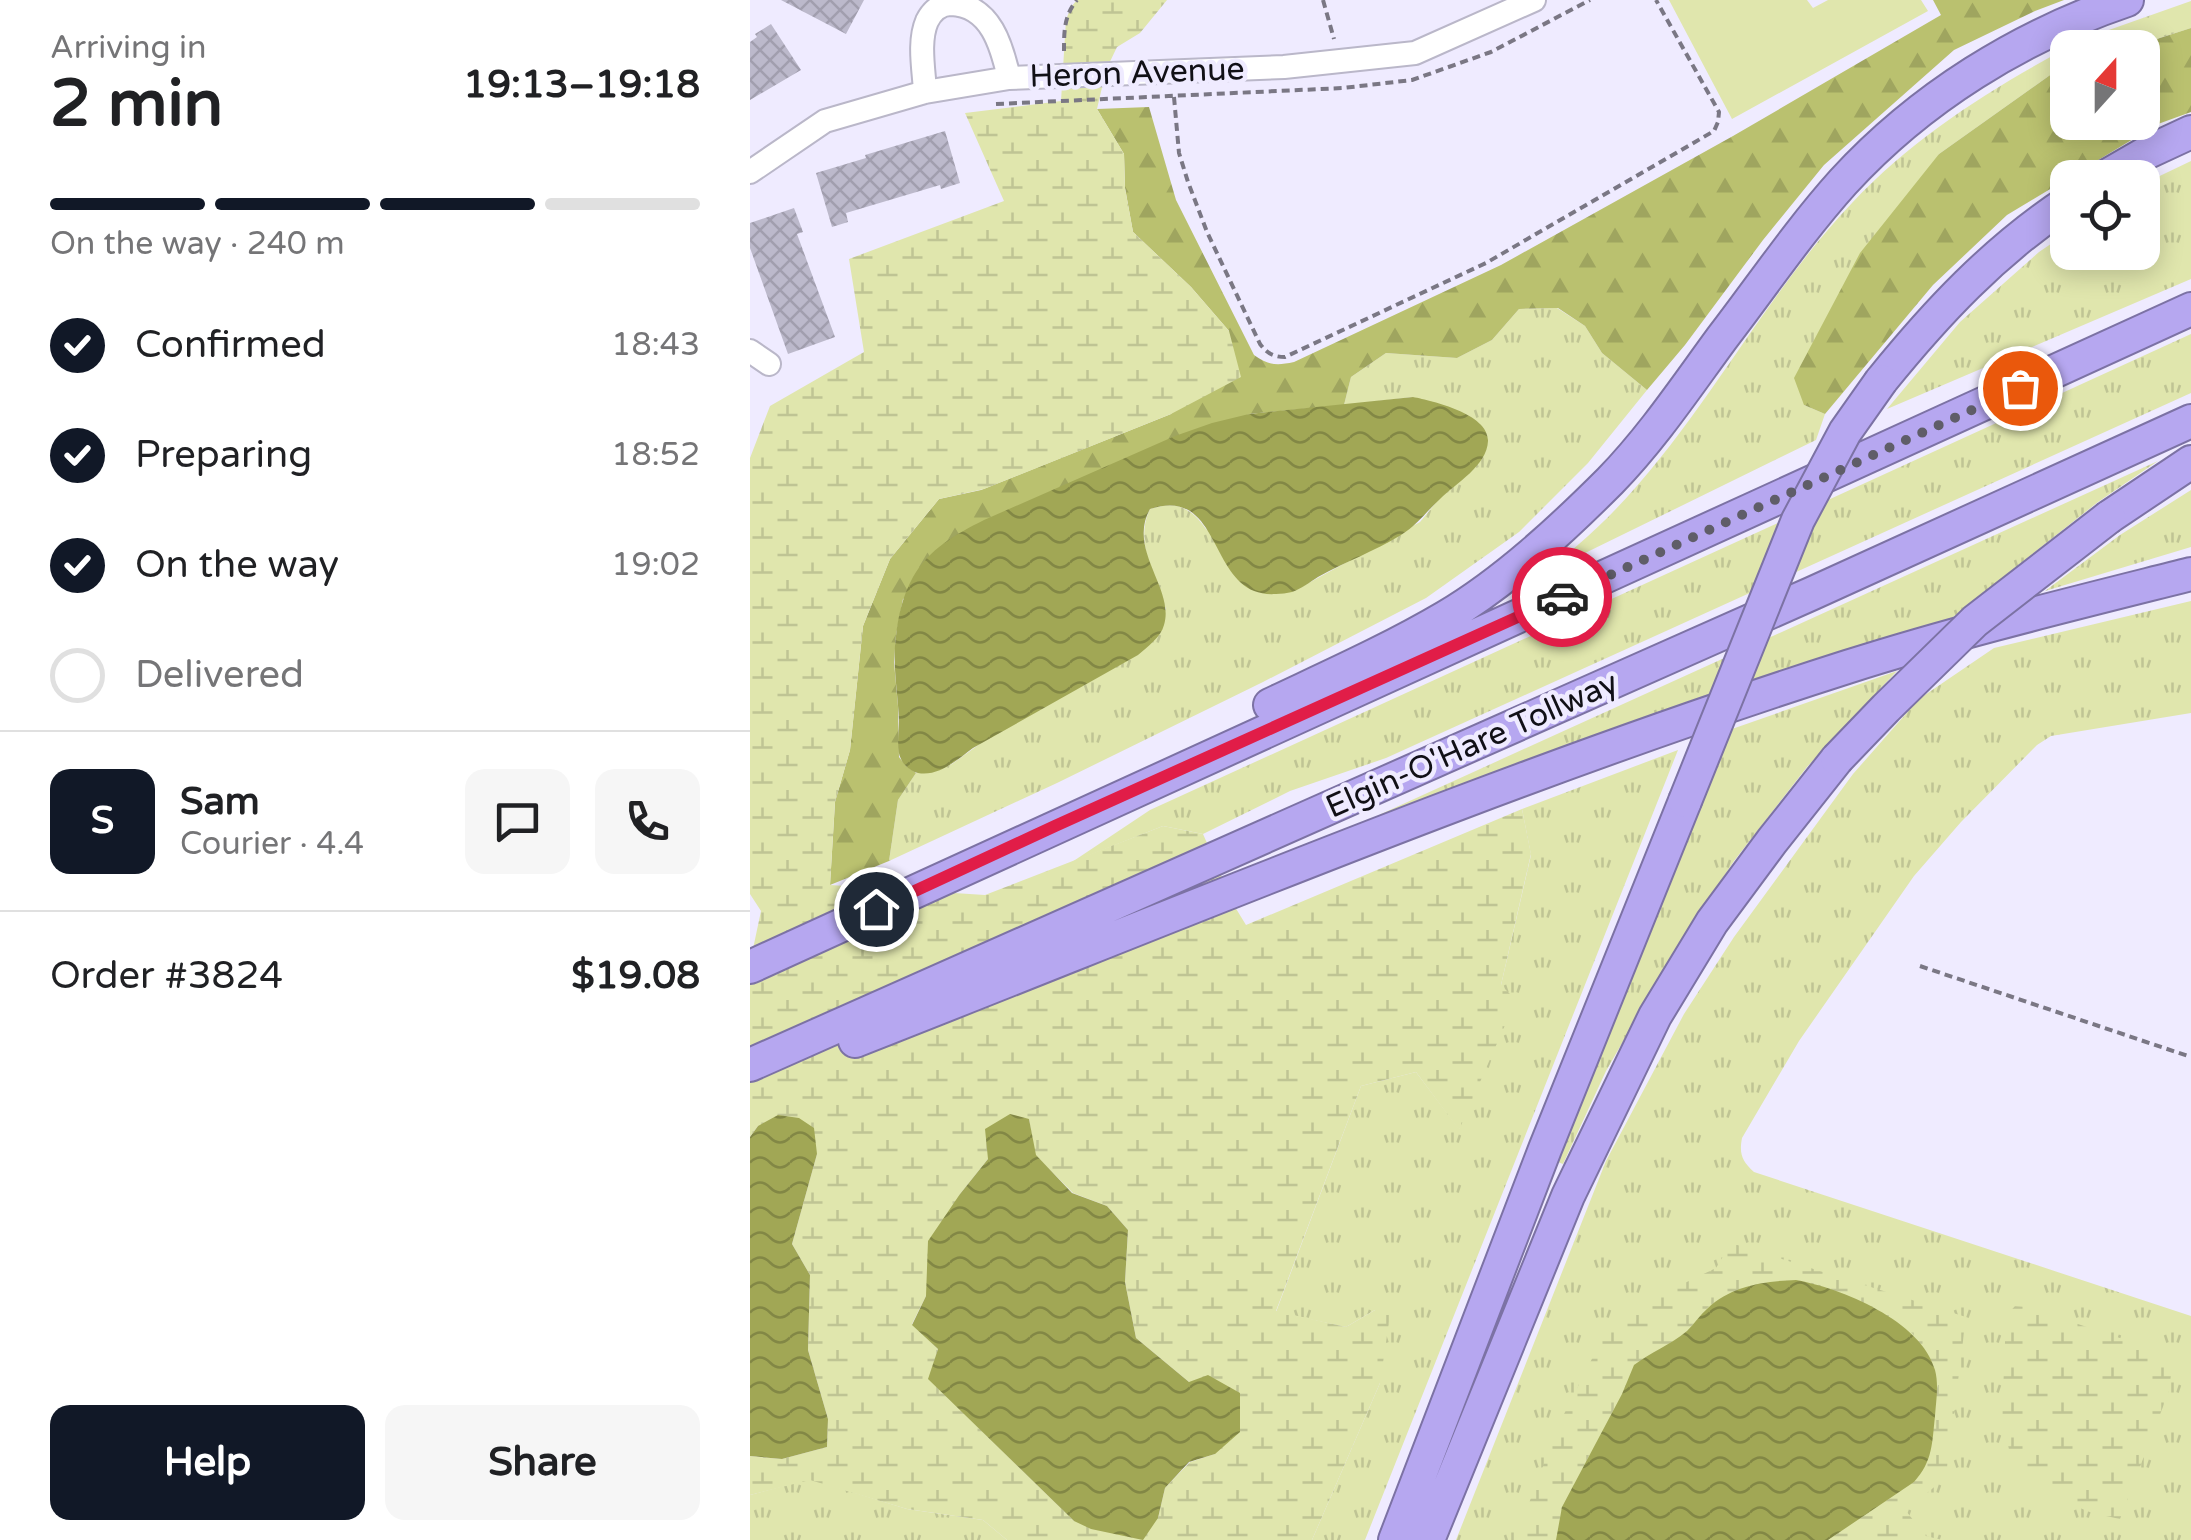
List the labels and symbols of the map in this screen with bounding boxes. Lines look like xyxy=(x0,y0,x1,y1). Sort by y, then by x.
north arrow xyxy=(2050,30,2160,140)
street label: Heron Avenue xyxy=(1029,50,1245,96)
pin xyxy=(1978,346,2063,431)
courier xyxy=(1512,547,1612,647)
street label: Elgin-O'Hare Tollway xyxy=(1320,663,1624,827)
pin xyxy=(834,867,919,952)

